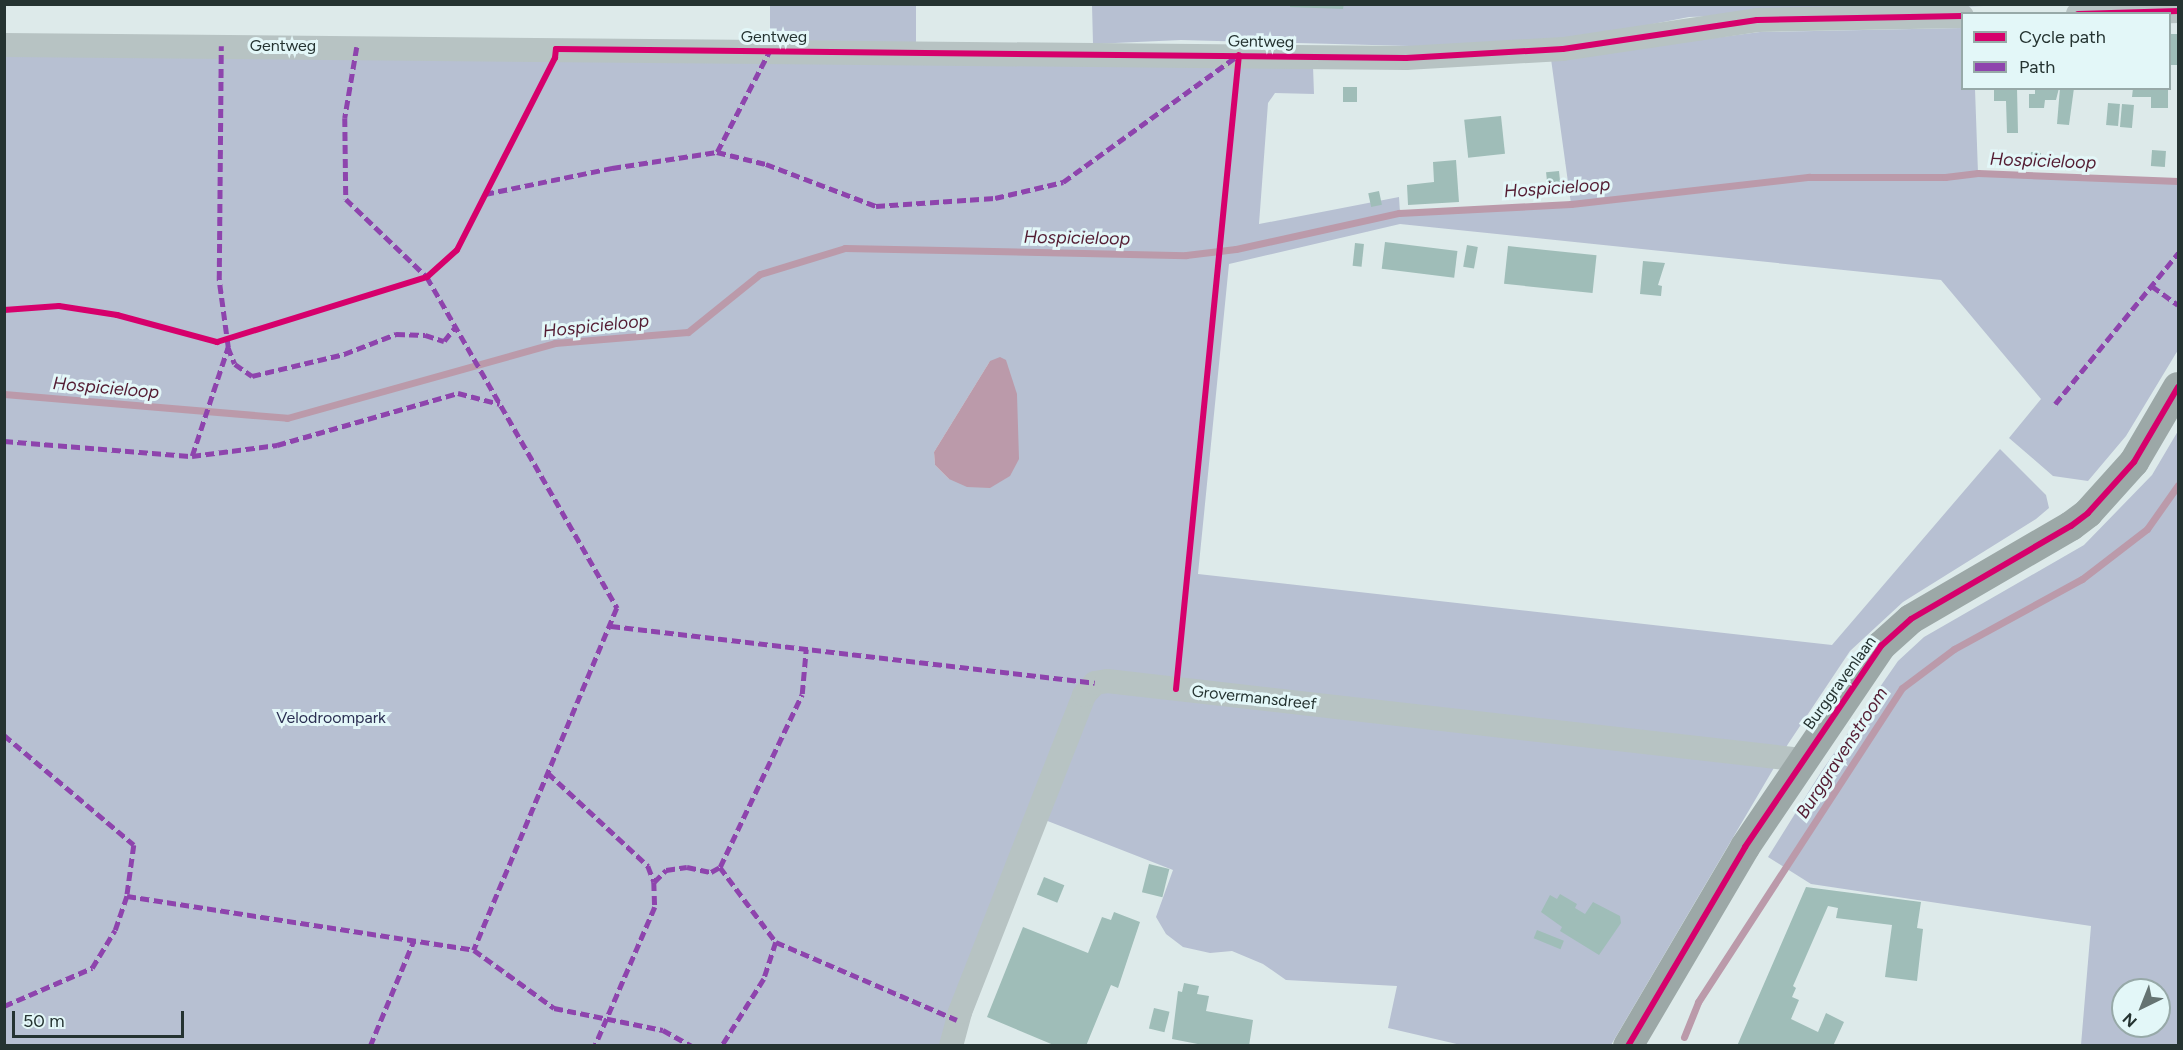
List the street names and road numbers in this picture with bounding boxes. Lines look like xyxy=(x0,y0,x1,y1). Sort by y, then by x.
street label: Gentweg xyxy=(741,27,807,47)
street label: Gentweg xyxy=(1228,32,1294,52)
street label: Gentweg xyxy=(250,36,316,56)
street label: Burggravenlaan xyxy=(1800,632,1880,734)
street label: Grovermansdreef xyxy=(1191,682,1317,714)

